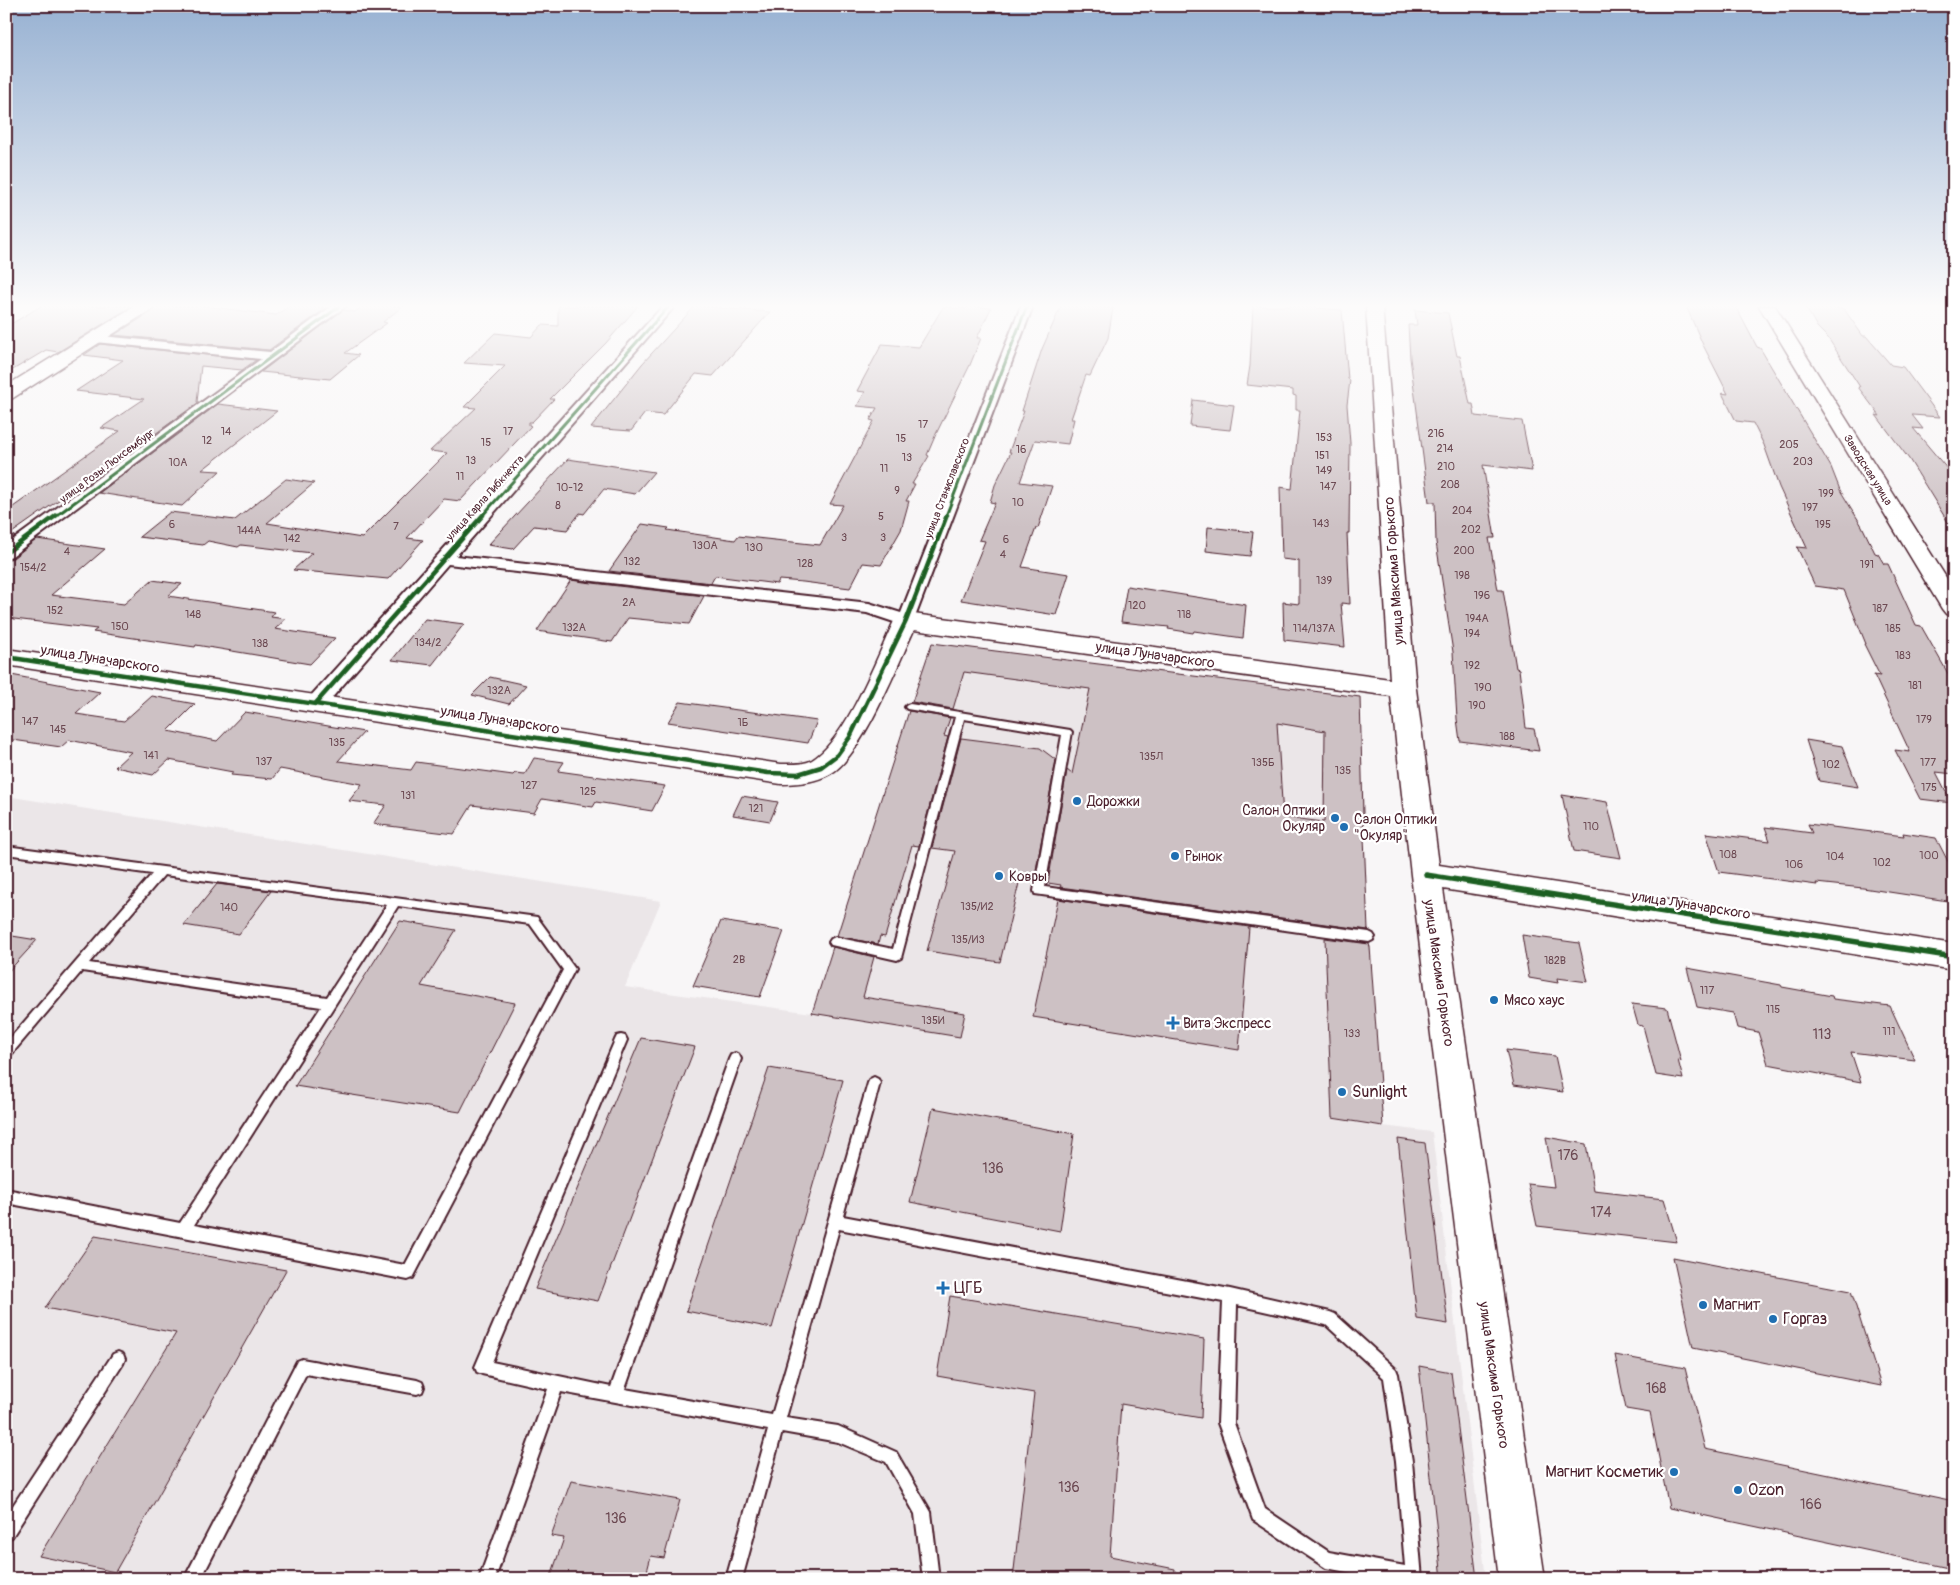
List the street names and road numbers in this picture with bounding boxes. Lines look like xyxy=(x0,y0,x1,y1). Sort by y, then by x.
street label: улица Розы Люксембург xyxy=(56,426,157,506)
street label: Заводская улица xyxy=(1841,432,1895,508)
street label: улица Станиславского xyxy=(922,436,972,541)
street label: улица Карла Либкнехта xyxy=(443,453,527,544)
street label: улица Максима Горького xyxy=(1380,496,1408,646)
street label: улица Луначарского xyxy=(1093,638,1216,672)
street label: улица Луначарского xyxy=(38,641,161,677)
street label: улица Луначарского xyxy=(438,702,561,738)
street label: улица Луначарского xyxy=(1629,887,1752,923)
street label: улица Максима Горького xyxy=(1420,897,1458,1048)
street label: улица Максима Горького xyxy=(1475,1299,1513,1450)

